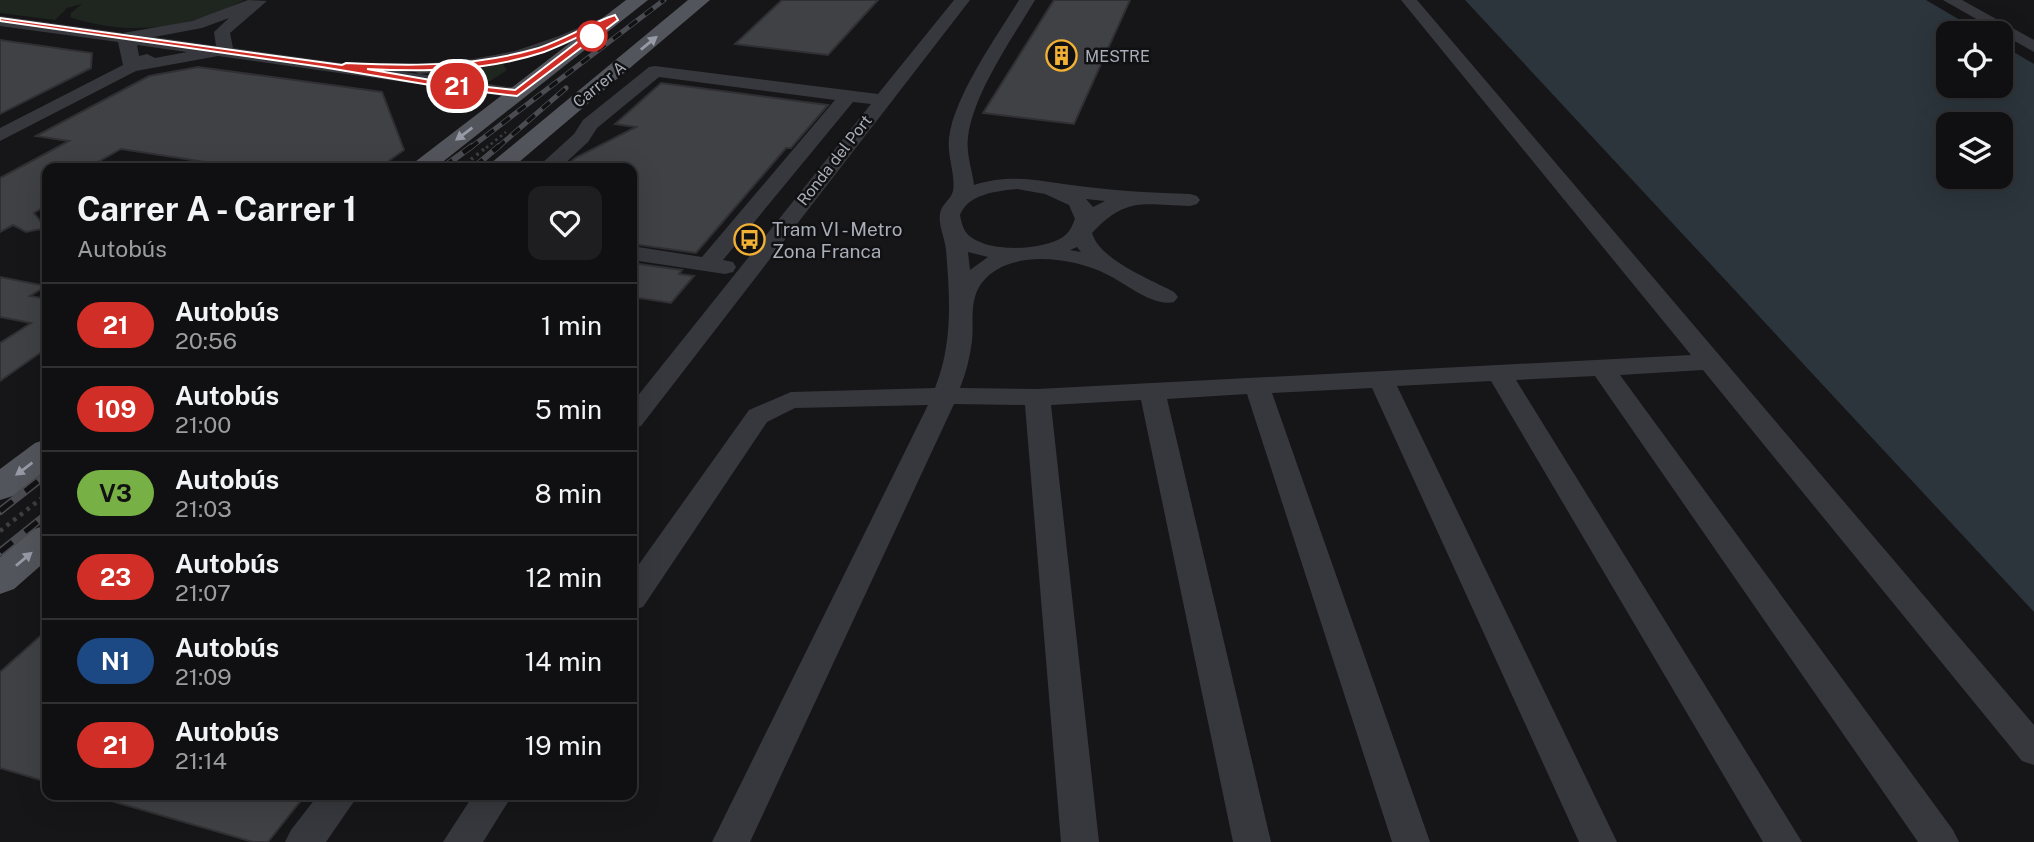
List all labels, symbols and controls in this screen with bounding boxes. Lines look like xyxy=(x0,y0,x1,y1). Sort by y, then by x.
unlabelled marker xyxy=(577,21,607,51)
map controls xyxy=(1936,21,2013,189)
button: locate xyxy=(1936,21,2013,98)
one-way arrow xyxy=(640,36,657,51)
building icon: MESTRE xyxy=(1045,39,1079,73)
place label: MESTRE xyxy=(1085,47,1150,66)
street label: Carrer A xyxy=(569,57,630,112)
line badge: 21 xyxy=(426,63,489,109)
text: 21 xyxy=(444,72,470,100)
street label: Ronda del Port xyxy=(793,111,876,209)
button: layers xyxy=(1936,112,2013,189)
one-way arrow xyxy=(454,127,473,141)
button: heart xyxy=(528,186,602,260)
text: Carrer A - Carrer 1 xyxy=(77,190,357,228)
place label: Tram VI - Metro Zona Franca xyxy=(772,218,903,262)
bus stop icon: Tram VI - Metro Zona Franca xyxy=(732,223,766,257)
text: Autobús xyxy=(77,235,167,262)
text: Autobús xyxy=(175,296,279,327)
text: 1 min xyxy=(541,310,602,341)
text: 21 xyxy=(103,311,128,339)
text: 20:56 xyxy=(175,327,237,354)
text: Autobús xyxy=(175,380,279,411)
text: 5 min xyxy=(535,394,602,425)
text: 109 xyxy=(95,395,136,423)
text: 21:00 xyxy=(175,411,231,438)
one-way arrow xyxy=(15,461,33,476)
text: Autobús xyxy=(175,464,279,495)
text: 8 min xyxy=(535,478,602,509)
text: V3 xyxy=(99,479,132,507)
text: 21:03 xyxy=(175,495,232,522)
text: Autobús xyxy=(175,548,279,579)
one-way arrow xyxy=(15,552,32,567)
text: 12 min xyxy=(526,562,602,593)
text: 23 xyxy=(100,563,131,591)
text: 21:07 xyxy=(175,579,231,606)
text: Autobús xyxy=(175,632,279,663)
text: 14 min xyxy=(525,646,602,677)
text: N1 xyxy=(101,647,130,675)
text: 21:09 xyxy=(175,663,232,690)
text: Autobús xyxy=(175,716,279,747)
text: 19 min xyxy=(525,730,602,761)
text: 21 xyxy=(103,731,128,759)
text: 21:14 xyxy=(175,747,227,774)

